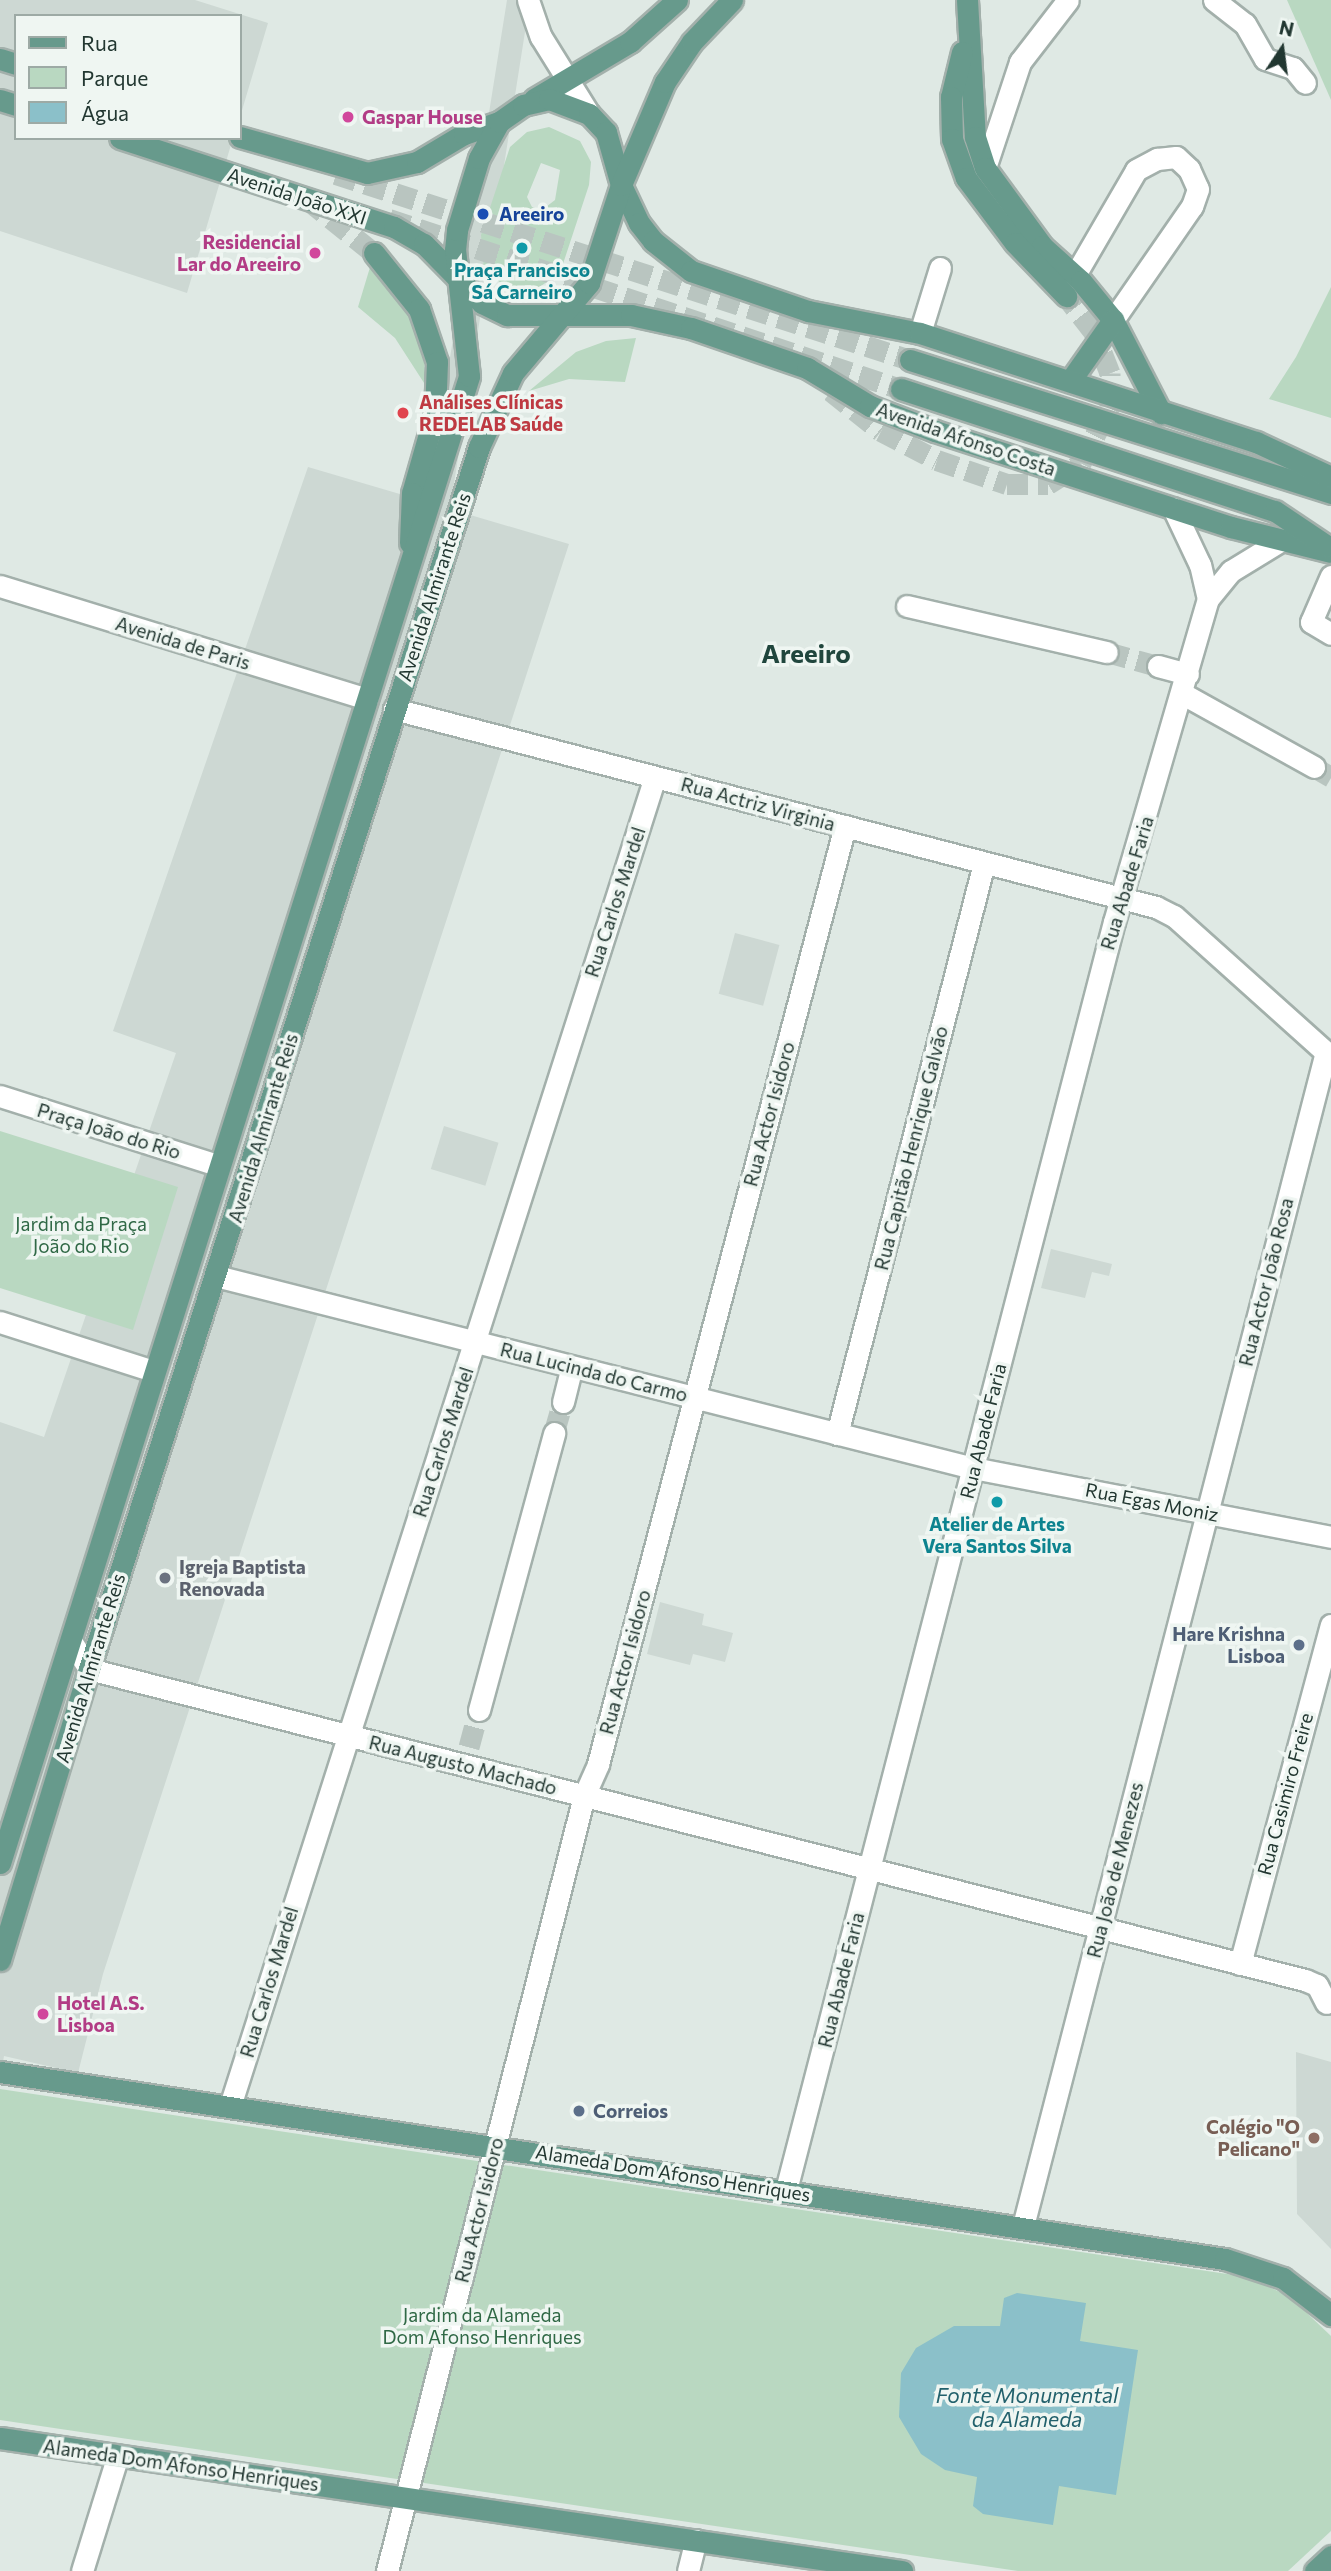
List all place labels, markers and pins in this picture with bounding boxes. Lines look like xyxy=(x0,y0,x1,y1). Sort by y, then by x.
place label: Gaspar House xyxy=(362,106,483,128)
marker: Gaspar House xyxy=(340,109,356,125)
place label: Areeiro xyxy=(499,203,564,225)
marker: Areeiro xyxy=(473,204,493,224)
place label: Residencial Lar do Areeiro xyxy=(177,231,301,275)
marker: Praça Francisco Sá Carneiro xyxy=(514,240,530,256)
marker: Residencial Lar do Areeiro xyxy=(307,245,323,261)
place label: Praça Francisco Sá Carneiro xyxy=(454,259,590,303)
place label: Análises Clínicas REDELAB Saúde xyxy=(419,391,563,435)
marker: Análises Clínicas REDELAB Saúde xyxy=(393,403,413,423)
marker: Atelier de Artes Vera Santos Silva xyxy=(989,1494,1005,1510)
place label: Atelier de Artes Vera Santos Silva xyxy=(922,1513,1072,1557)
place label: Igreja Baptista Renovada xyxy=(179,1556,306,1600)
marker: Igreja Baptista Renovada xyxy=(157,1570,173,1586)
place label: Hare Krishna Lisboa xyxy=(1172,1623,1285,1667)
marker: Hare Krishna Lisboa xyxy=(1291,1637,1307,1653)
place label: Hotel A.S. Lisboa xyxy=(57,1992,144,2036)
marker: Hotel A.S. Lisboa xyxy=(35,2006,51,2022)
place label: Correios xyxy=(593,2100,668,2122)
marker: Correios xyxy=(571,2103,587,2119)
place label: Colégio "O Pelicano" xyxy=(1206,2116,1300,2160)
marker: Colégio "O Pelicano" xyxy=(1306,2130,1322,2146)

